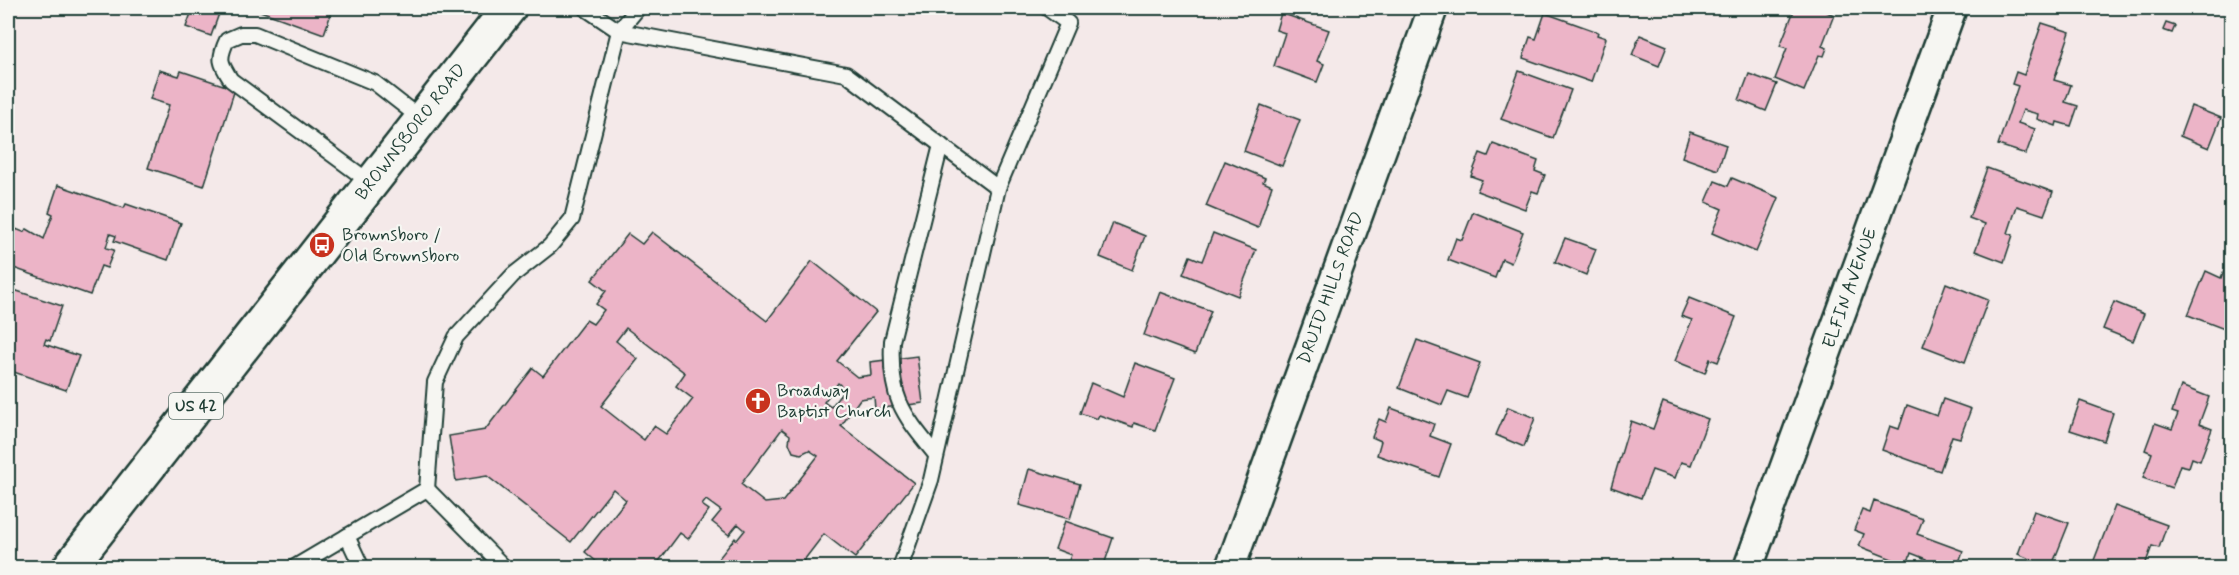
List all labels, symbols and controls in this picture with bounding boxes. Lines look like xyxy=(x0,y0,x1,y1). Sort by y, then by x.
street label: BROWNSBORO ROAD xyxy=(350,59,472,205)
street label: DRUID HILLS ROAD xyxy=(1292,208,1370,368)
place label: Brownsboro / Old Brownsboro xyxy=(342,223,459,268)
street label: ELFIN AVENUE xyxy=(1817,224,1883,352)
bus stop icon: Brownsboro / Old Brownsboro xyxy=(307,230,337,260)
place label: Broadway Baptist Church xyxy=(777,379,891,424)
church icon: Broadway Baptist Church xyxy=(743,386,773,416)
road number: US 42 xyxy=(169,393,223,419)

